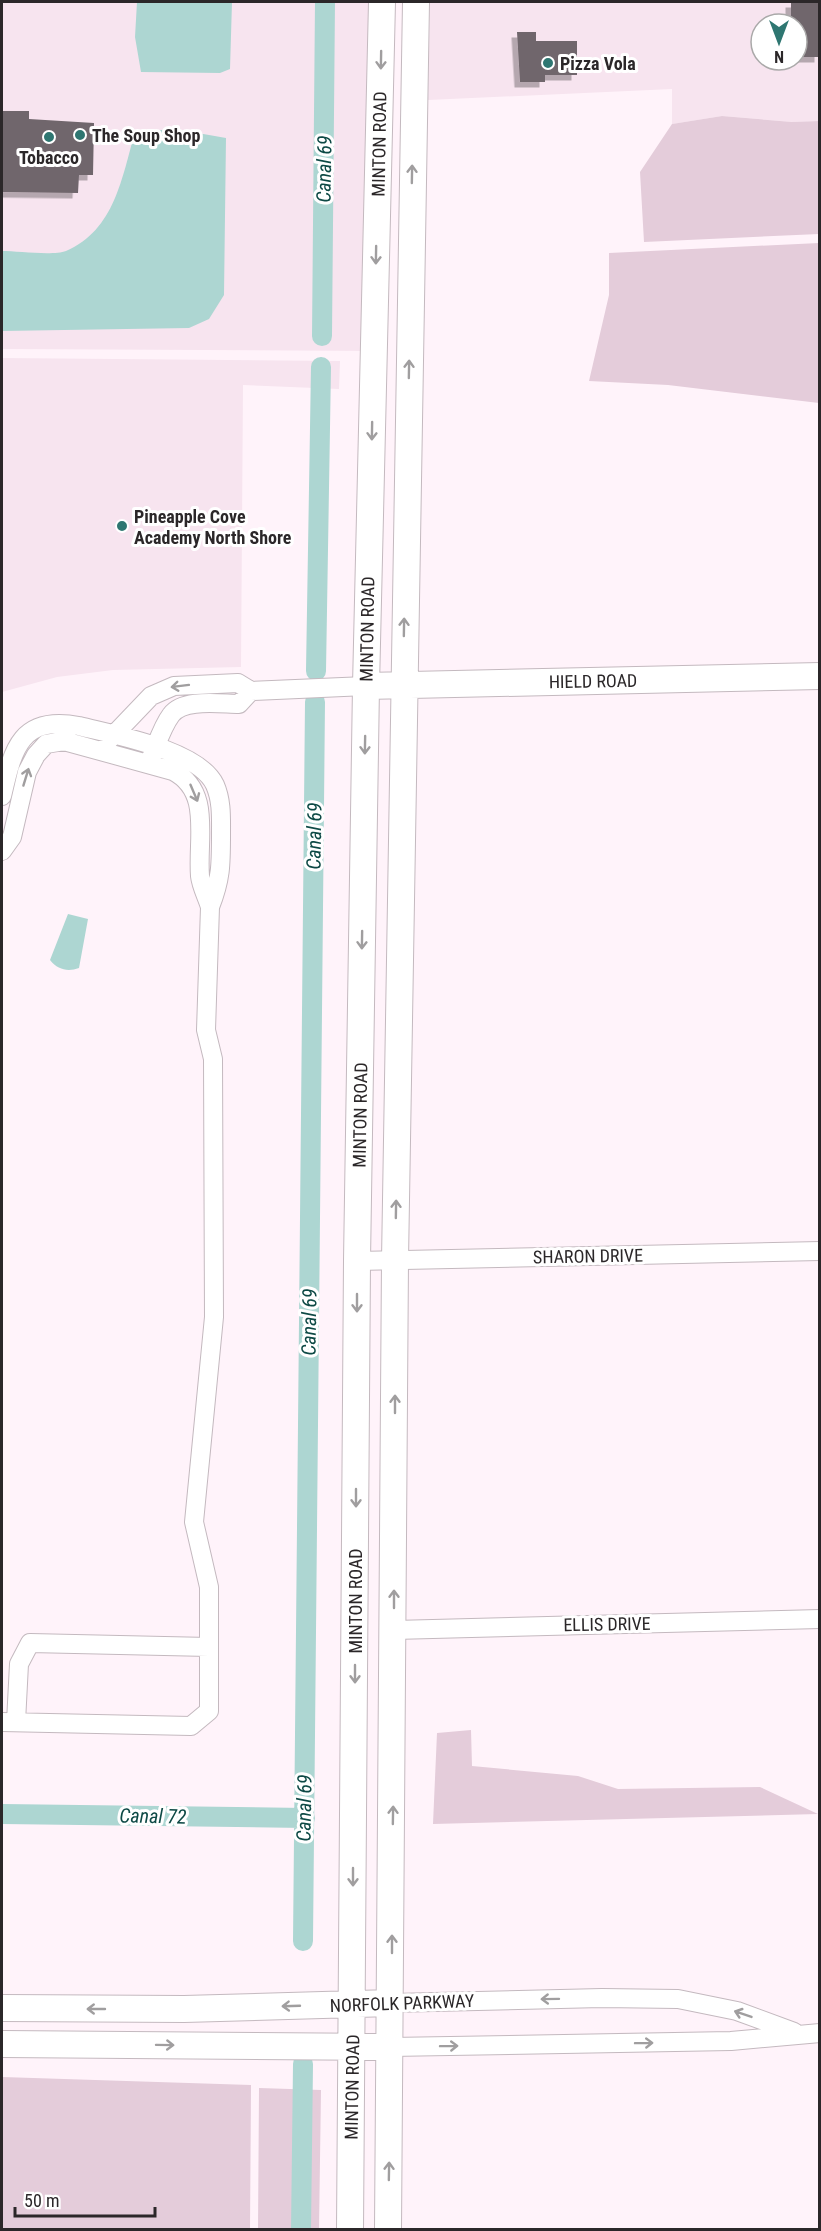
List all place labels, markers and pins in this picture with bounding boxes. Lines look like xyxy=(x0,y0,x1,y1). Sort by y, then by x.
place label: Pizza Vola xyxy=(560,53,636,74)
marker: Pizza Vola xyxy=(541,56,555,70)
place label: The Soup Shop xyxy=(92,125,200,146)
marker: The Soup Shop xyxy=(73,128,87,142)
marker: Tobacco xyxy=(42,130,56,144)
place label: Tobacco xyxy=(19,147,79,168)
place label: Pineapple Cove Academy North Shore xyxy=(134,506,292,548)
marker: Pineapple Cove Academy North Shore xyxy=(115,519,129,533)

